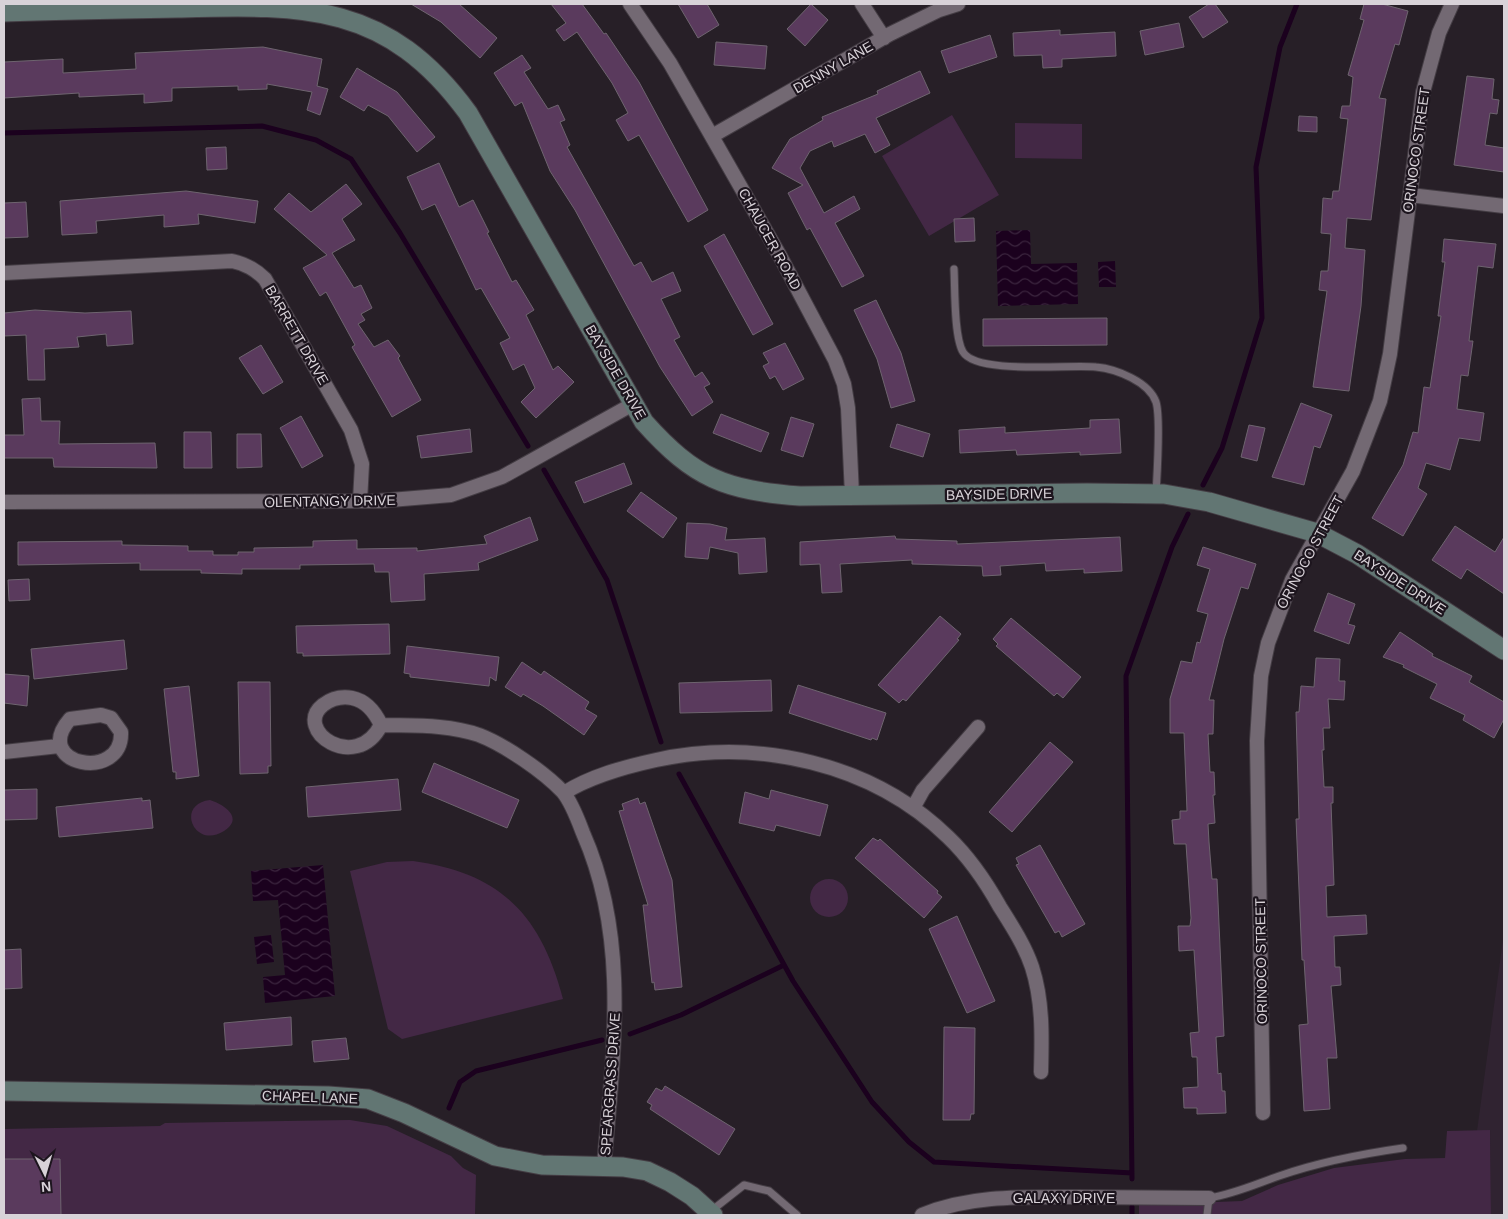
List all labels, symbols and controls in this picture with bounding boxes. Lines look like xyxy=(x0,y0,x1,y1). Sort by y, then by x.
street label: DENNY LANE xyxy=(790,38,876,96)
street label: ORINOCO STREET xyxy=(1399,86,1433,214)
street label: CHAUCER ROAD xyxy=(735,185,805,293)
street label: BARRETT DRIVE xyxy=(262,283,332,387)
street label: BAYSIDE DRIVE xyxy=(582,322,650,422)
street label: BAYSIDE DRIVE xyxy=(946,485,1052,503)
street label: OLENTANGY DRIVE xyxy=(264,492,396,510)
street label: ORINOCO STREET xyxy=(1273,492,1347,611)
street label: BAYSIDE DRIVE xyxy=(1351,546,1449,618)
street label: ORINOCO STREET xyxy=(1252,897,1270,1024)
street label: SPEARGRASS DRIVE xyxy=(597,1012,623,1156)
street label: CHAPEL LANE xyxy=(262,1087,358,1107)
north arrow xyxy=(20,1149,70,1199)
text: N xyxy=(40,1179,52,1195)
street label: GALAXY DRIVE xyxy=(1013,1190,1115,1206)

